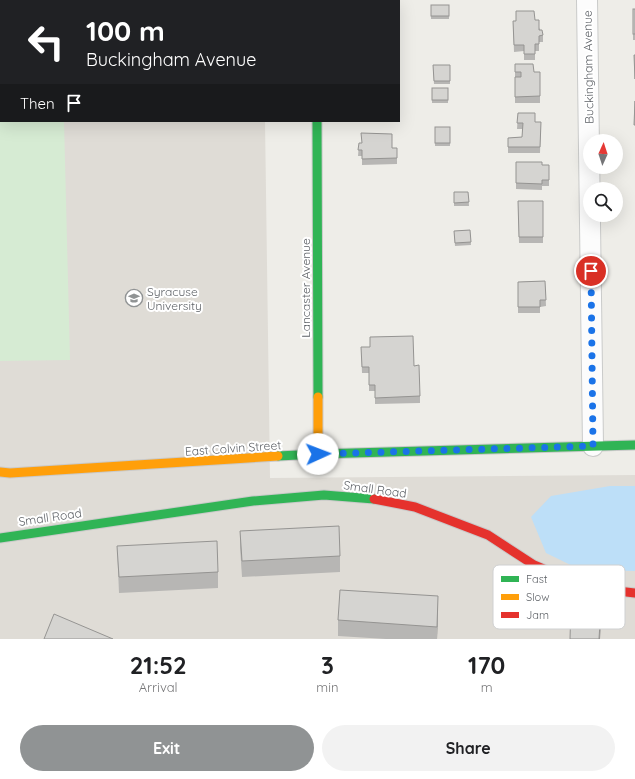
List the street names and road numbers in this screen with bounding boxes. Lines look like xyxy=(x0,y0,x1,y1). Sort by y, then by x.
street label: Buckingham Avenue xyxy=(580,10,596,124)
street label: Lancaster Avenue xyxy=(298,238,313,338)
street label: East Colvin Street xyxy=(184,437,282,459)
street label: Small Road xyxy=(342,477,408,501)
street label: Small Road xyxy=(17,505,83,529)

